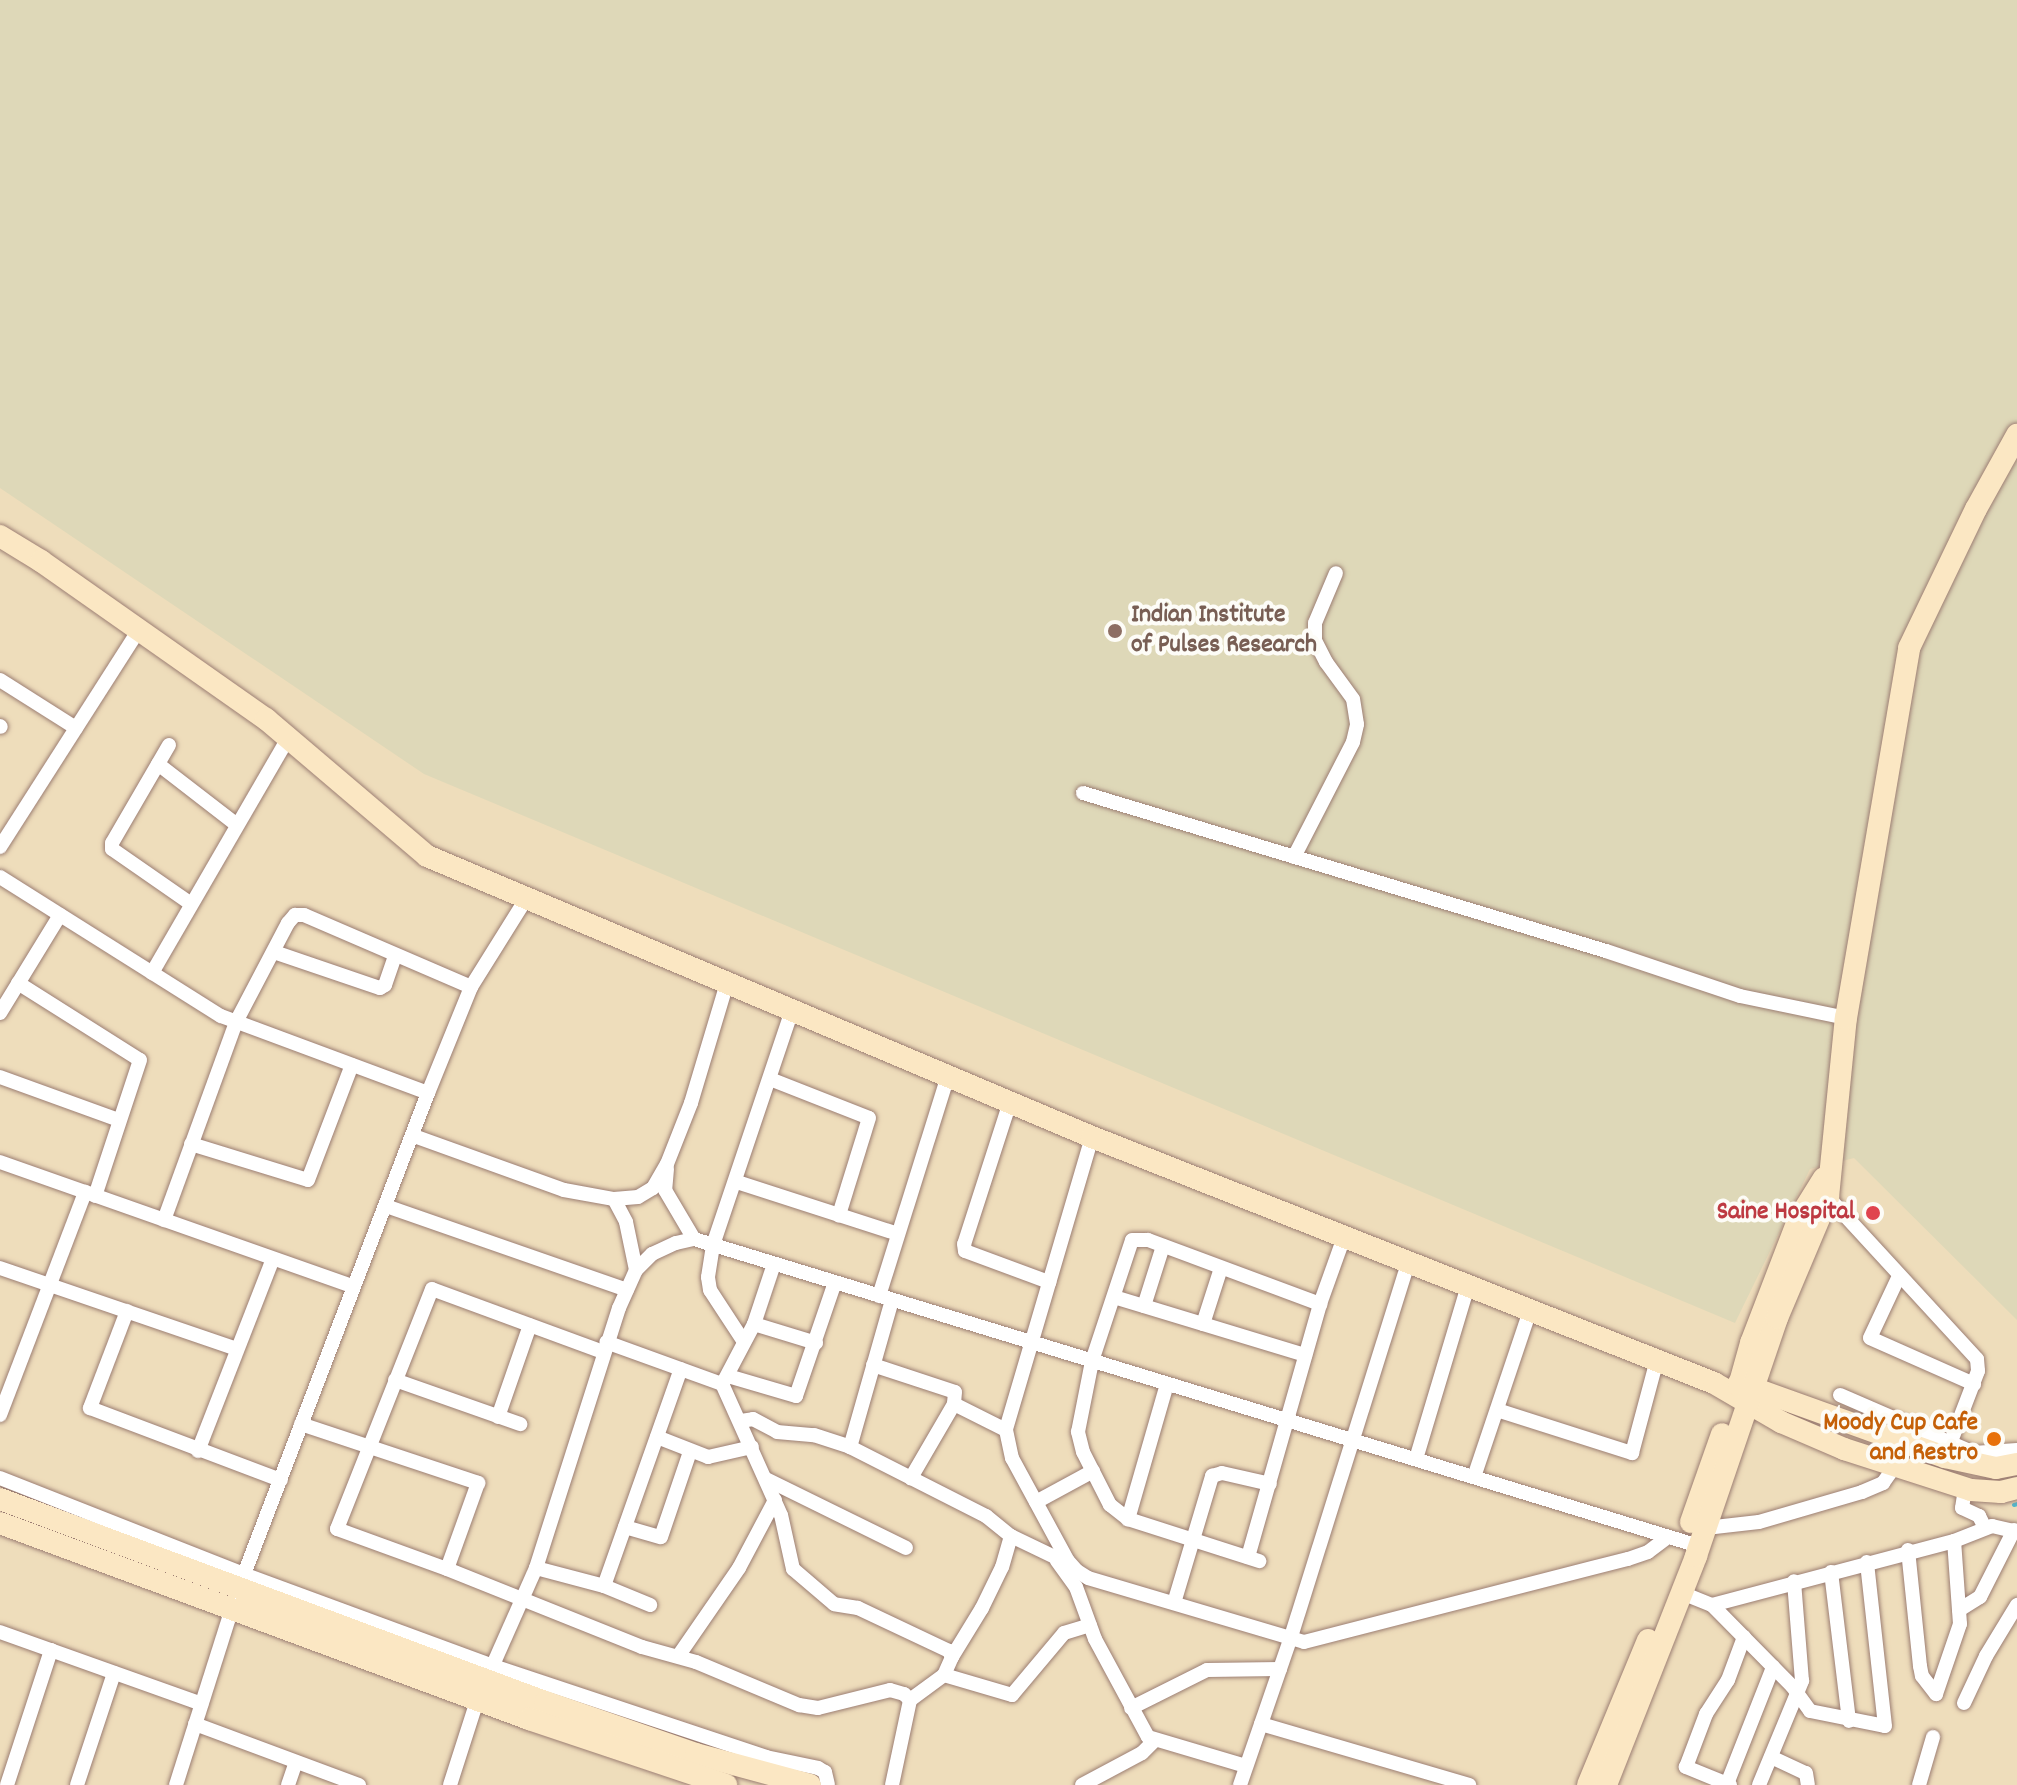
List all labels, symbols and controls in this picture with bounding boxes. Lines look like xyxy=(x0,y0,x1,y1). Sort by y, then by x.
place label: Indian Institute of Pulses Research xyxy=(1131,600,1317,662)
marker: Indian Institute of Pulses Research xyxy=(1106,622,1124,640)
place label: Saine Hospital xyxy=(1717,1197,1855,1229)
marker: Saine Hospital xyxy=(1862,1202,1884,1224)
place label: Moody Cup Cafe and Restro xyxy=(1823,1408,1978,1470)
marker: Moody Cup Cafe and Restro xyxy=(1985,1430,2003,1448)

